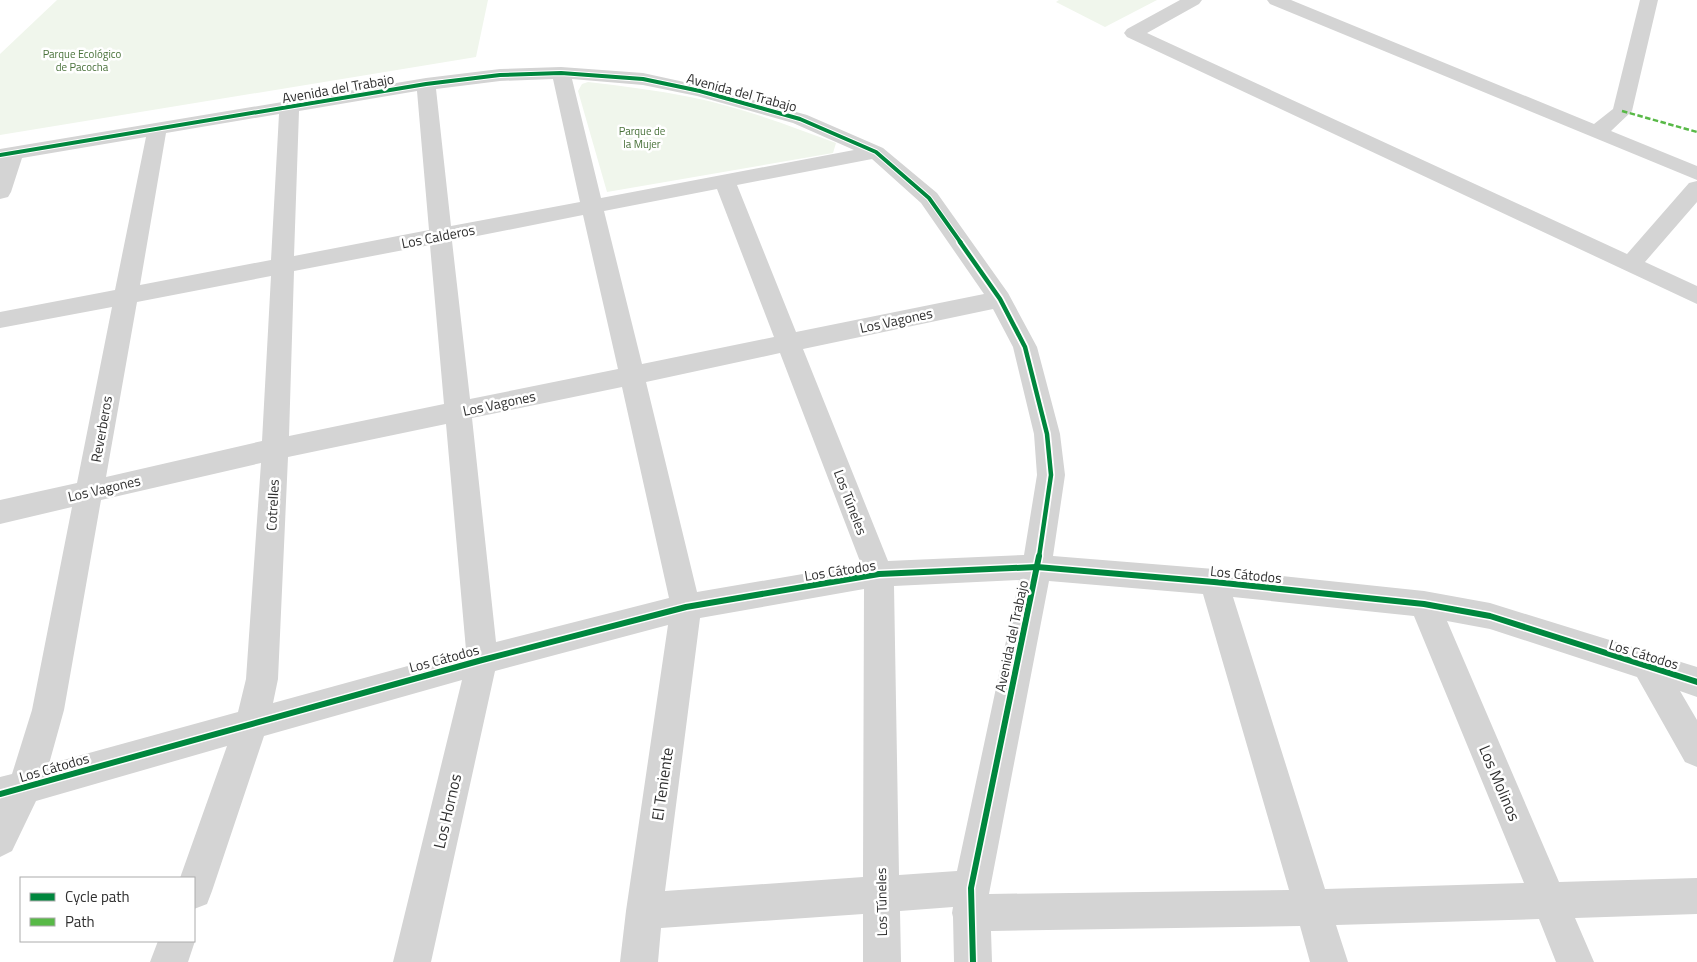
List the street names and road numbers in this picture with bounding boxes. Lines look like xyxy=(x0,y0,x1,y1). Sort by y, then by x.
street label: Avenida del Trabajo xyxy=(684,67,800,117)
street label: Avenida del Trabajo xyxy=(280,68,396,108)
street label: Los Calderos xyxy=(399,219,477,253)
street label: Los Vagones xyxy=(858,302,934,338)
street label: Los Vagones xyxy=(461,385,537,421)
street label: Reverberos xyxy=(85,394,117,464)
street label: Los Túneles xyxy=(829,466,873,538)
street label: Los Vagones xyxy=(66,469,142,507)
street label: Cotrelles xyxy=(260,479,284,531)
street label: Los Cátodos xyxy=(803,554,877,586)
street label: Los Cátodos xyxy=(1209,560,1283,588)
street label: Avenida del Trabajo xyxy=(989,578,1033,694)
street label: Los Cátodos xyxy=(1607,633,1681,675)
street label: Los Cátodos xyxy=(407,639,481,677)
street label: Los Molinos xyxy=(1473,741,1527,825)
street label: El Teniente xyxy=(645,746,679,822)
street label: Los Cátodos xyxy=(17,747,91,787)
street label: Los Hornos xyxy=(427,771,467,851)
street label: Los Túneles xyxy=(870,868,892,936)

